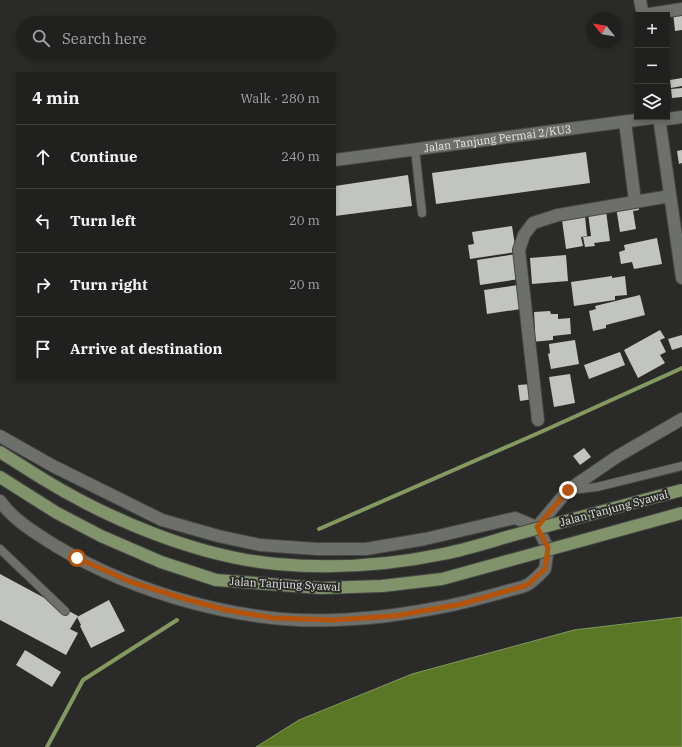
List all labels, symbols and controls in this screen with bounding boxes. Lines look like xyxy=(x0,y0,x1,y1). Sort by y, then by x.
north arrow xyxy=(586,12,622,48)
map controls xyxy=(634,12,670,120)
button: + xyxy=(634,12,670,48)
search box xyxy=(16,16,336,60)
icon: search xyxy=(30,27,52,49)
text: Search here xyxy=(62,29,147,48)
button: − xyxy=(634,48,670,84)
button: layers xyxy=(634,84,670,120)
text: 4 min xyxy=(32,87,80,109)
text: Walk · 280 m xyxy=(241,90,320,107)
street label: Jalan Tanjung Permai 2/KU3 xyxy=(423,122,572,155)
icon: ahead xyxy=(32,146,54,168)
text: Continue xyxy=(70,147,137,166)
text: 240 m xyxy=(281,148,320,165)
icon: left xyxy=(32,210,54,232)
text: Turn left xyxy=(70,211,136,230)
text: 20 m xyxy=(289,212,320,229)
icon: right xyxy=(32,274,54,296)
text: Turn right xyxy=(70,275,148,294)
text: 20 m xyxy=(289,276,320,293)
icon: arrive xyxy=(32,338,54,360)
text: Arrive at destination xyxy=(70,339,222,358)
route end xyxy=(559,481,577,499)
street label: Jalan Tanjung Syawal xyxy=(558,487,670,529)
route start xyxy=(68,549,86,567)
street label: Jalan Tanjung Syawal xyxy=(229,574,341,594)

